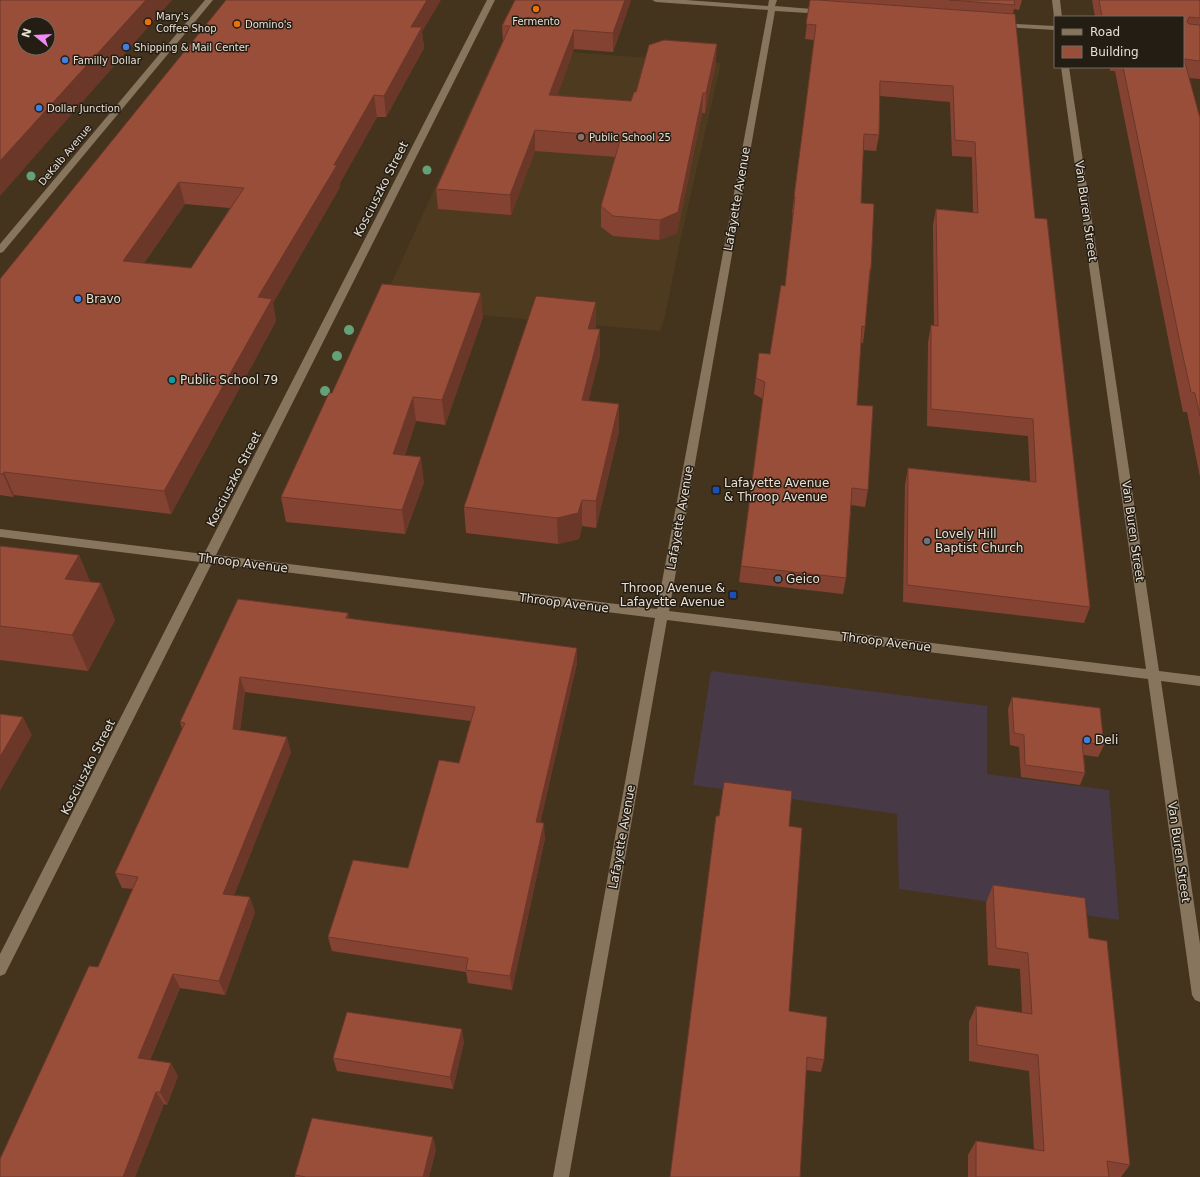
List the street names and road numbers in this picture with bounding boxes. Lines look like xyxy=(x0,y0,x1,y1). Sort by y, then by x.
street label: DeKalb Avenue xyxy=(36,122,94,188)
street label: Kosciuszko Street xyxy=(351,139,411,239)
street label: Lafayette Avenue xyxy=(721,146,753,252)
street label: Van Buren Street xyxy=(1072,160,1100,263)
street label: Kosciuszko Street xyxy=(204,429,264,529)
street label: Lafayette Avenue xyxy=(664,465,696,571)
street label: Van Buren Street xyxy=(1119,480,1147,583)
street label: Throop Avenue xyxy=(196,550,289,575)
street label: Throop Avenue xyxy=(517,590,610,615)
street label: Throop Avenue xyxy=(839,629,932,654)
street label: Kosciuszko Street xyxy=(58,717,118,817)
street label: Lafayette Avenue xyxy=(606,784,638,890)
street label: Van Buren Street xyxy=(1165,801,1193,904)

